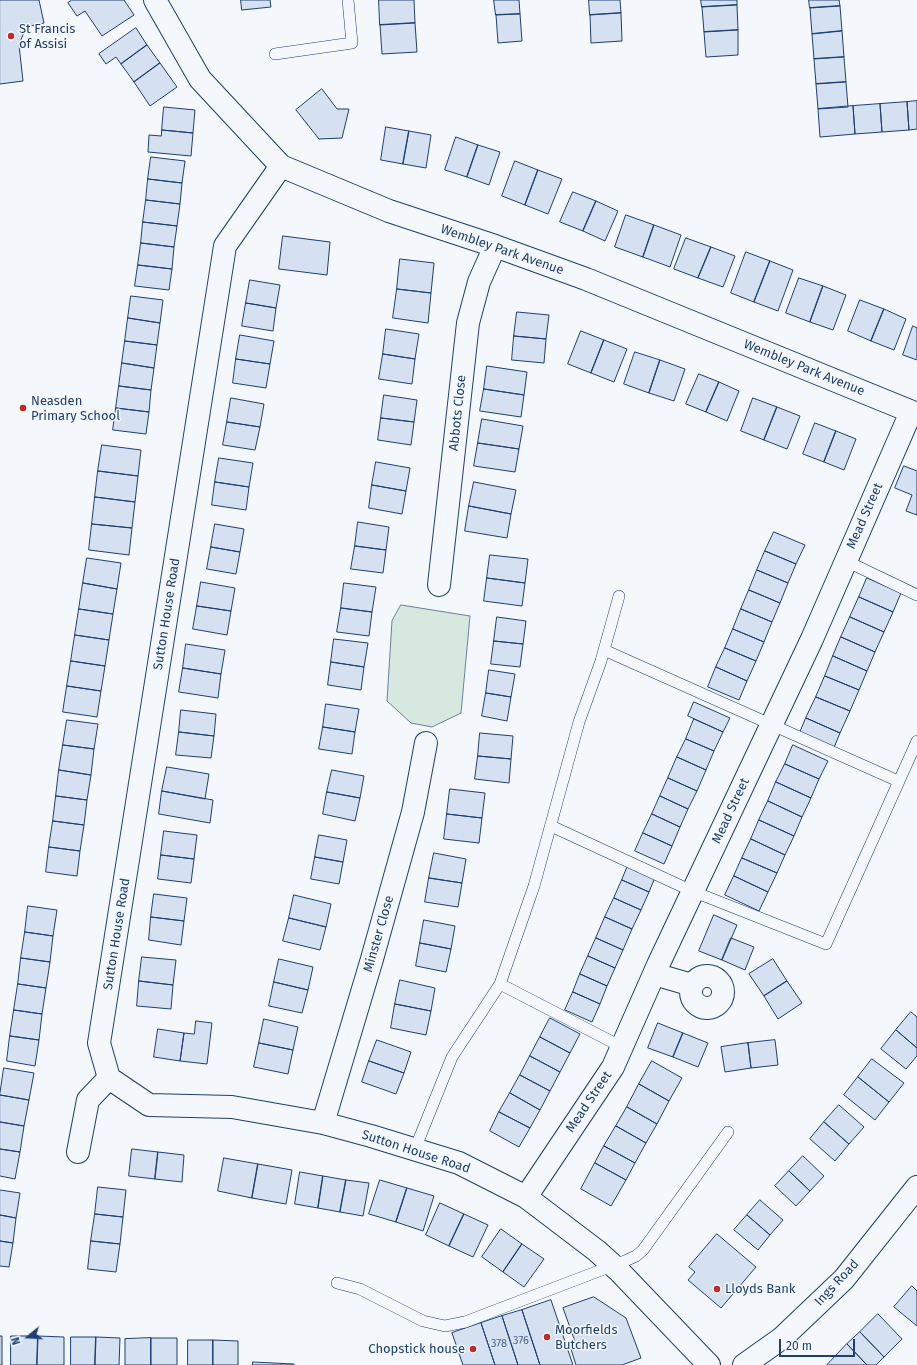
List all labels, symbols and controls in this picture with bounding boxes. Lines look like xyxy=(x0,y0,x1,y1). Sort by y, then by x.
place label: St Francis of Assisi xyxy=(19,21,75,52)
marker: St Francis of Assisi xyxy=(6,31,16,41)
street label: Wembley Park Avenue xyxy=(438,222,566,278)
street label: Wembley Park Avenue xyxy=(741,337,867,399)
street label: Abbots Close xyxy=(446,374,470,452)
place label: Neasden Primary School xyxy=(31,393,120,424)
marker: Neasden Primary School xyxy=(18,403,28,413)
street label: Mead Street xyxy=(844,481,886,551)
street label: Sutton House Road xyxy=(150,557,184,671)
street label: Mead Street xyxy=(709,776,753,846)
street label: Sutton House Road xyxy=(100,877,134,991)
street label: Minster Close xyxy=(361,894,397,974)
street label: Mead Street xyxy=(563,1068,615,1136)
street label: Sutton House Road xyxy=(360,1127,472,1177)
street label: Ings Road xyxy=(812,1257,862,1309)
place label: Lloyds Bank xyxy=(725,1281,795,1297)
marker: Lloyds Bank xyxy=(712,1284,722,1294)
north arrow xyxy=(8,1317,48,1357)
place label: Moorfields Butchers xyxy=(555,1322,617,1353)
scale bar xyxy=(781,1331,857,1357)
marker: Moorfields Butchers xyxy=(542,1332,552,1342)
house number: 376 xyxy=(513,1334,529,1348)
text: N xyxy=(9,1335,23,1346)
house number: 378 xyxy=(491,1337,507,1351)
text: 20 m xyxy=(786,1339,812,1353)
place label: Chopstick house xyxy=(368,1341,465,1357)
marker: Chopstick house xyxy=(468,1344,478,1354)

